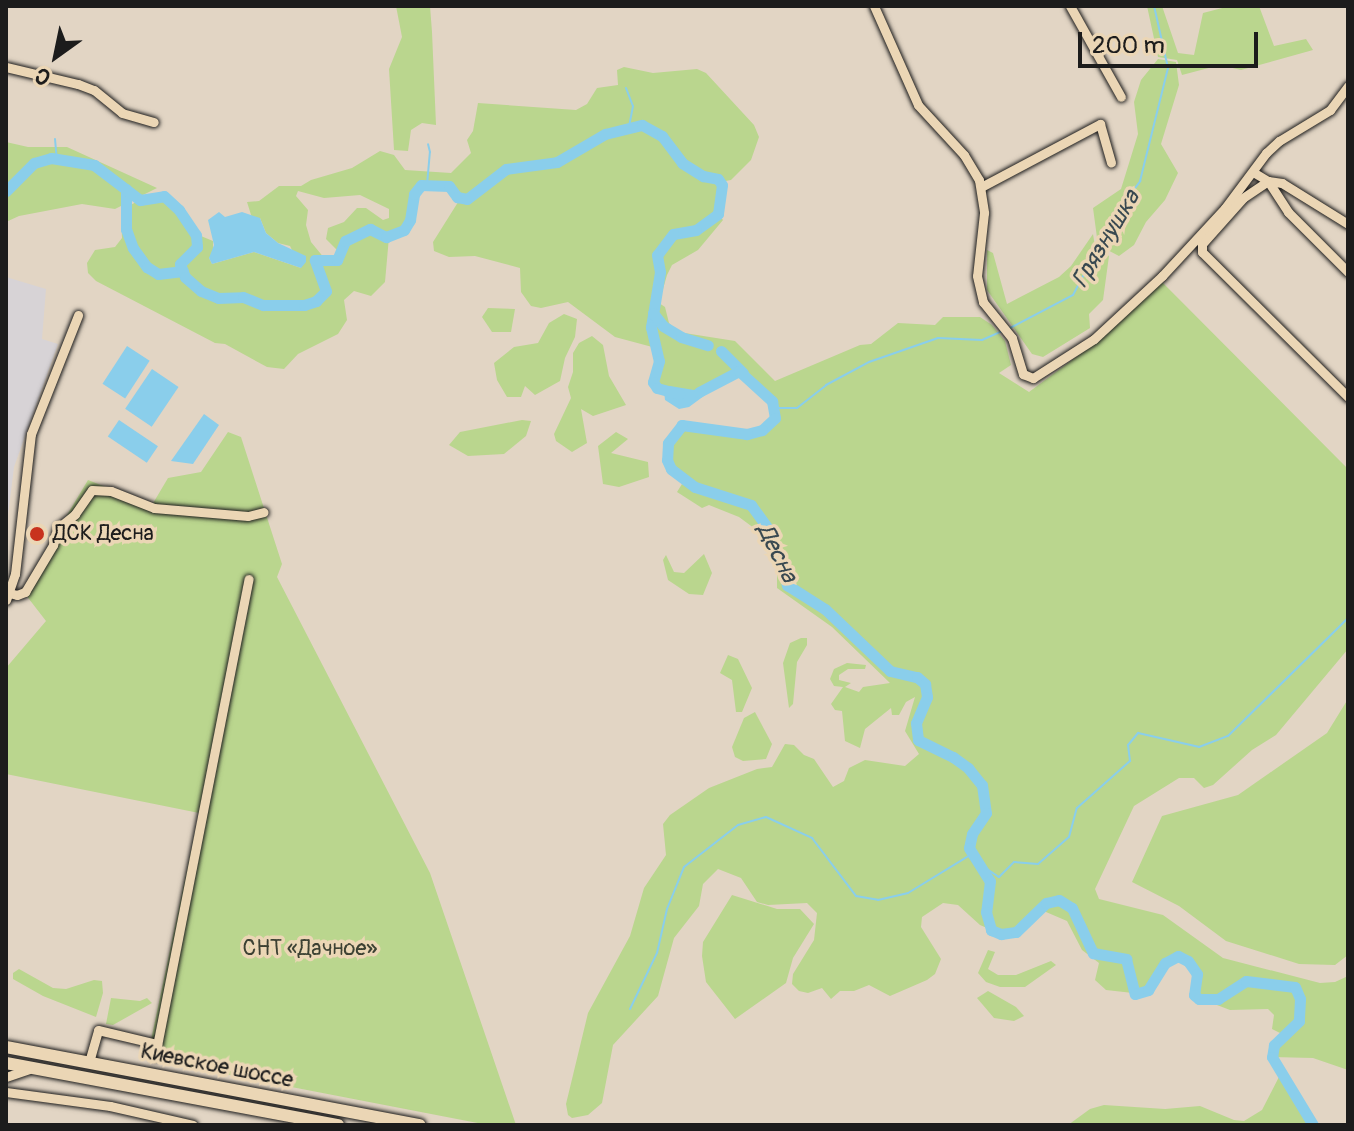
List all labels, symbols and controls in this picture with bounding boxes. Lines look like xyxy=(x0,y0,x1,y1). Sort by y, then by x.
north arrow xyxy=(16,16,96,96)
scale bar xyxy=(1082,16,1262,66)
text: 200 m xyxy=(1092,31,1165,60)
text: С xyxy=(30,61,56,92)
water label: Грязнушка xyxy=(1066,185,1146,293)
water label: Десна xyxy=(751,519,803,587)
place label: ДСК Десна xyxy=(53,521,154,547)
marker: ДСК Десна xyxy=(28,525,46,543)
park label: СНТ «Дачное» xyxy=(243,936,377,962)
street label: Киевское шоссе xyxy=(139,1038,295,1094)

